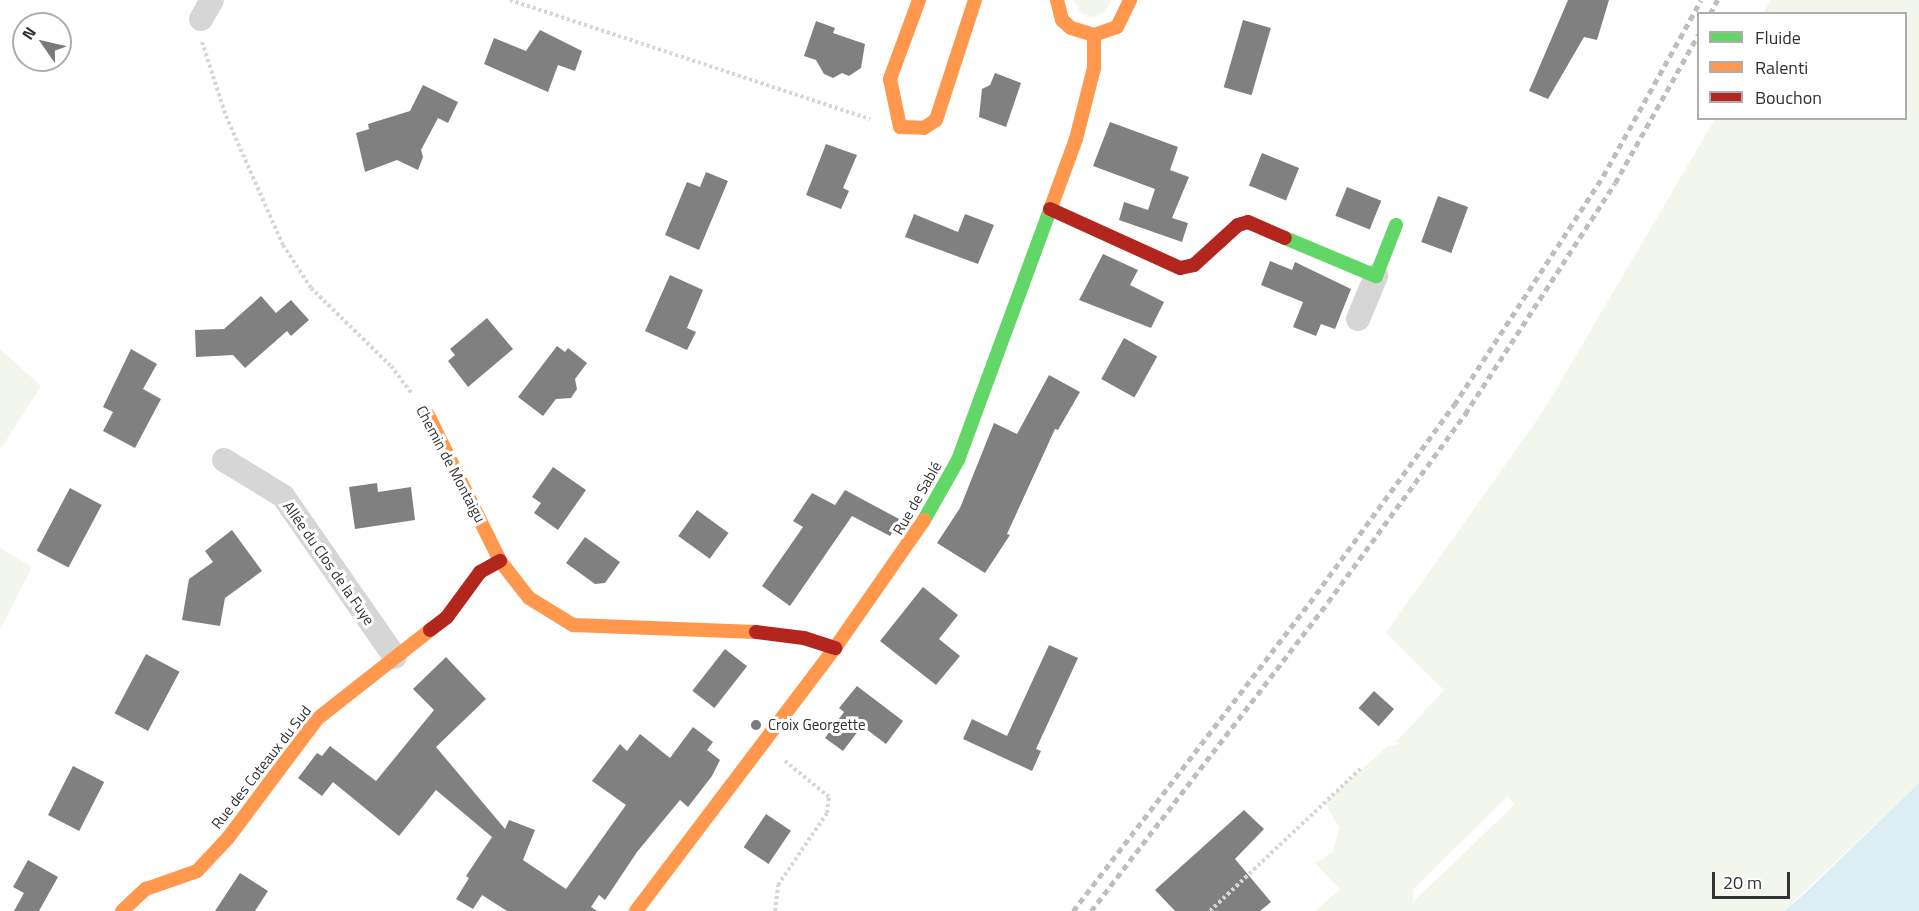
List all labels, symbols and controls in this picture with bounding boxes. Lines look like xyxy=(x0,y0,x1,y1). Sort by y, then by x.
north arrow xyxy=(12,12,72,72)
legend xyxy=(1697,12,1907,120)
text: N xyxy=(16,22,42,44)
text: Fluide xyxy=(1755,24,1801,51)
text: Ralenti xyxy=(1755,54,1808,81)
text: Bouchon xyxy=(1755,84,1822,111)
street label: Chemin de Montaigu xyxy=(413,402,489,526)
street label: Rue de Sablé xyxy=(889,458,945,538)
street label: Allée du Clos de la Fuye xyxy=(280,498,378,628)
street label: Rue des Coteaux du Sud xyxy=(207,702,315,832)
place label: Croix Georgette xyxy=(768,716,866,734)
marker: Croix Georgette xyxy=(749,718,763,732)
scale bar xyxy=(1715,860,1793,898)
text: 20 m xyxy=(1723,869,1762,896)

